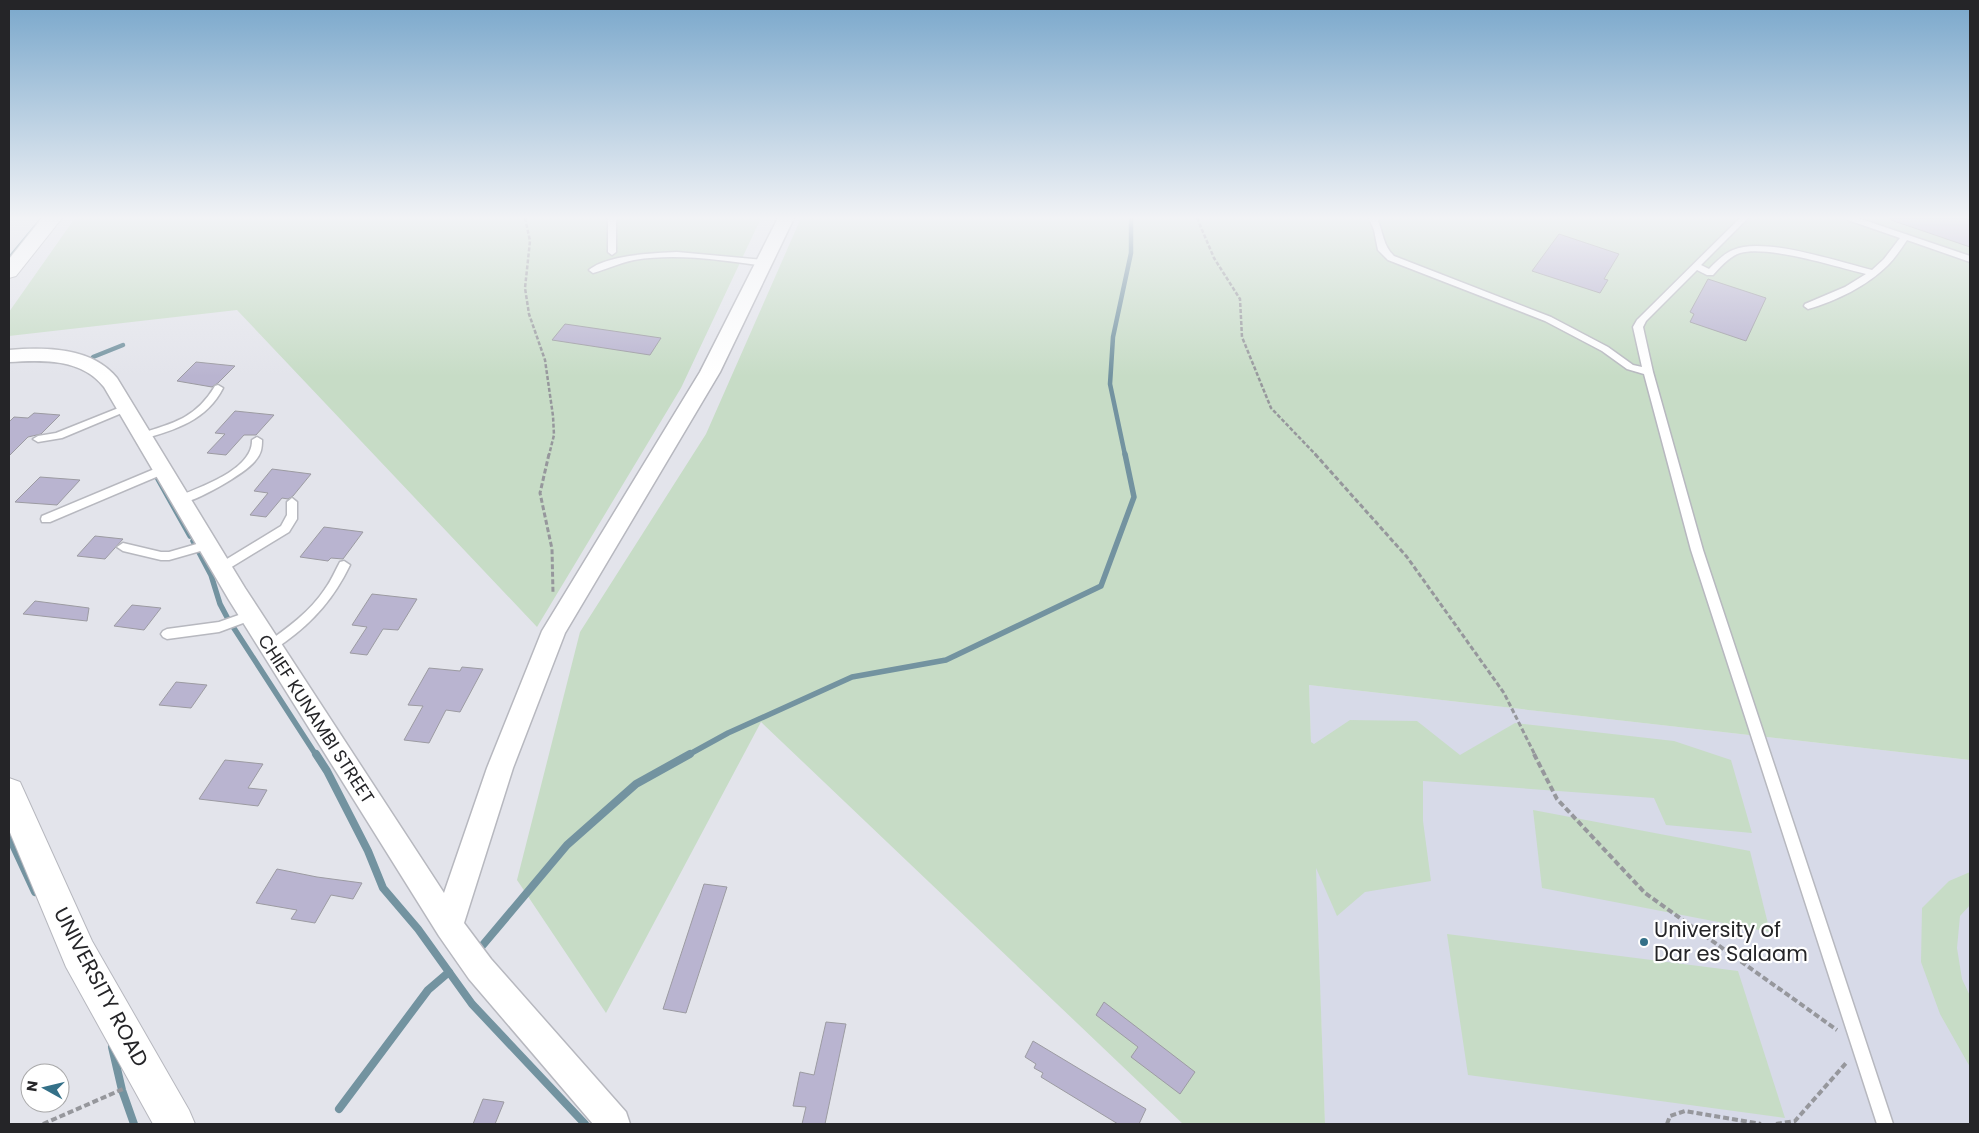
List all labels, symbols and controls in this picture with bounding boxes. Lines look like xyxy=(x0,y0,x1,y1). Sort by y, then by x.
street label: CHIEF KUNAMBI STREET xyxy=(252,629,381,808)
street label: UNIVERSITY ROAD xyxy=(47,902,156,1072)
place label: University of Dar es Salaam xyxy=(1654,915,1808,968)
marker: University of Dar es Salaam xyxy=(1638,936,1650,948)
north arrow xyxy=(20,1063,70,1113)
text: N xyxy=(21,1080,43,1093)

